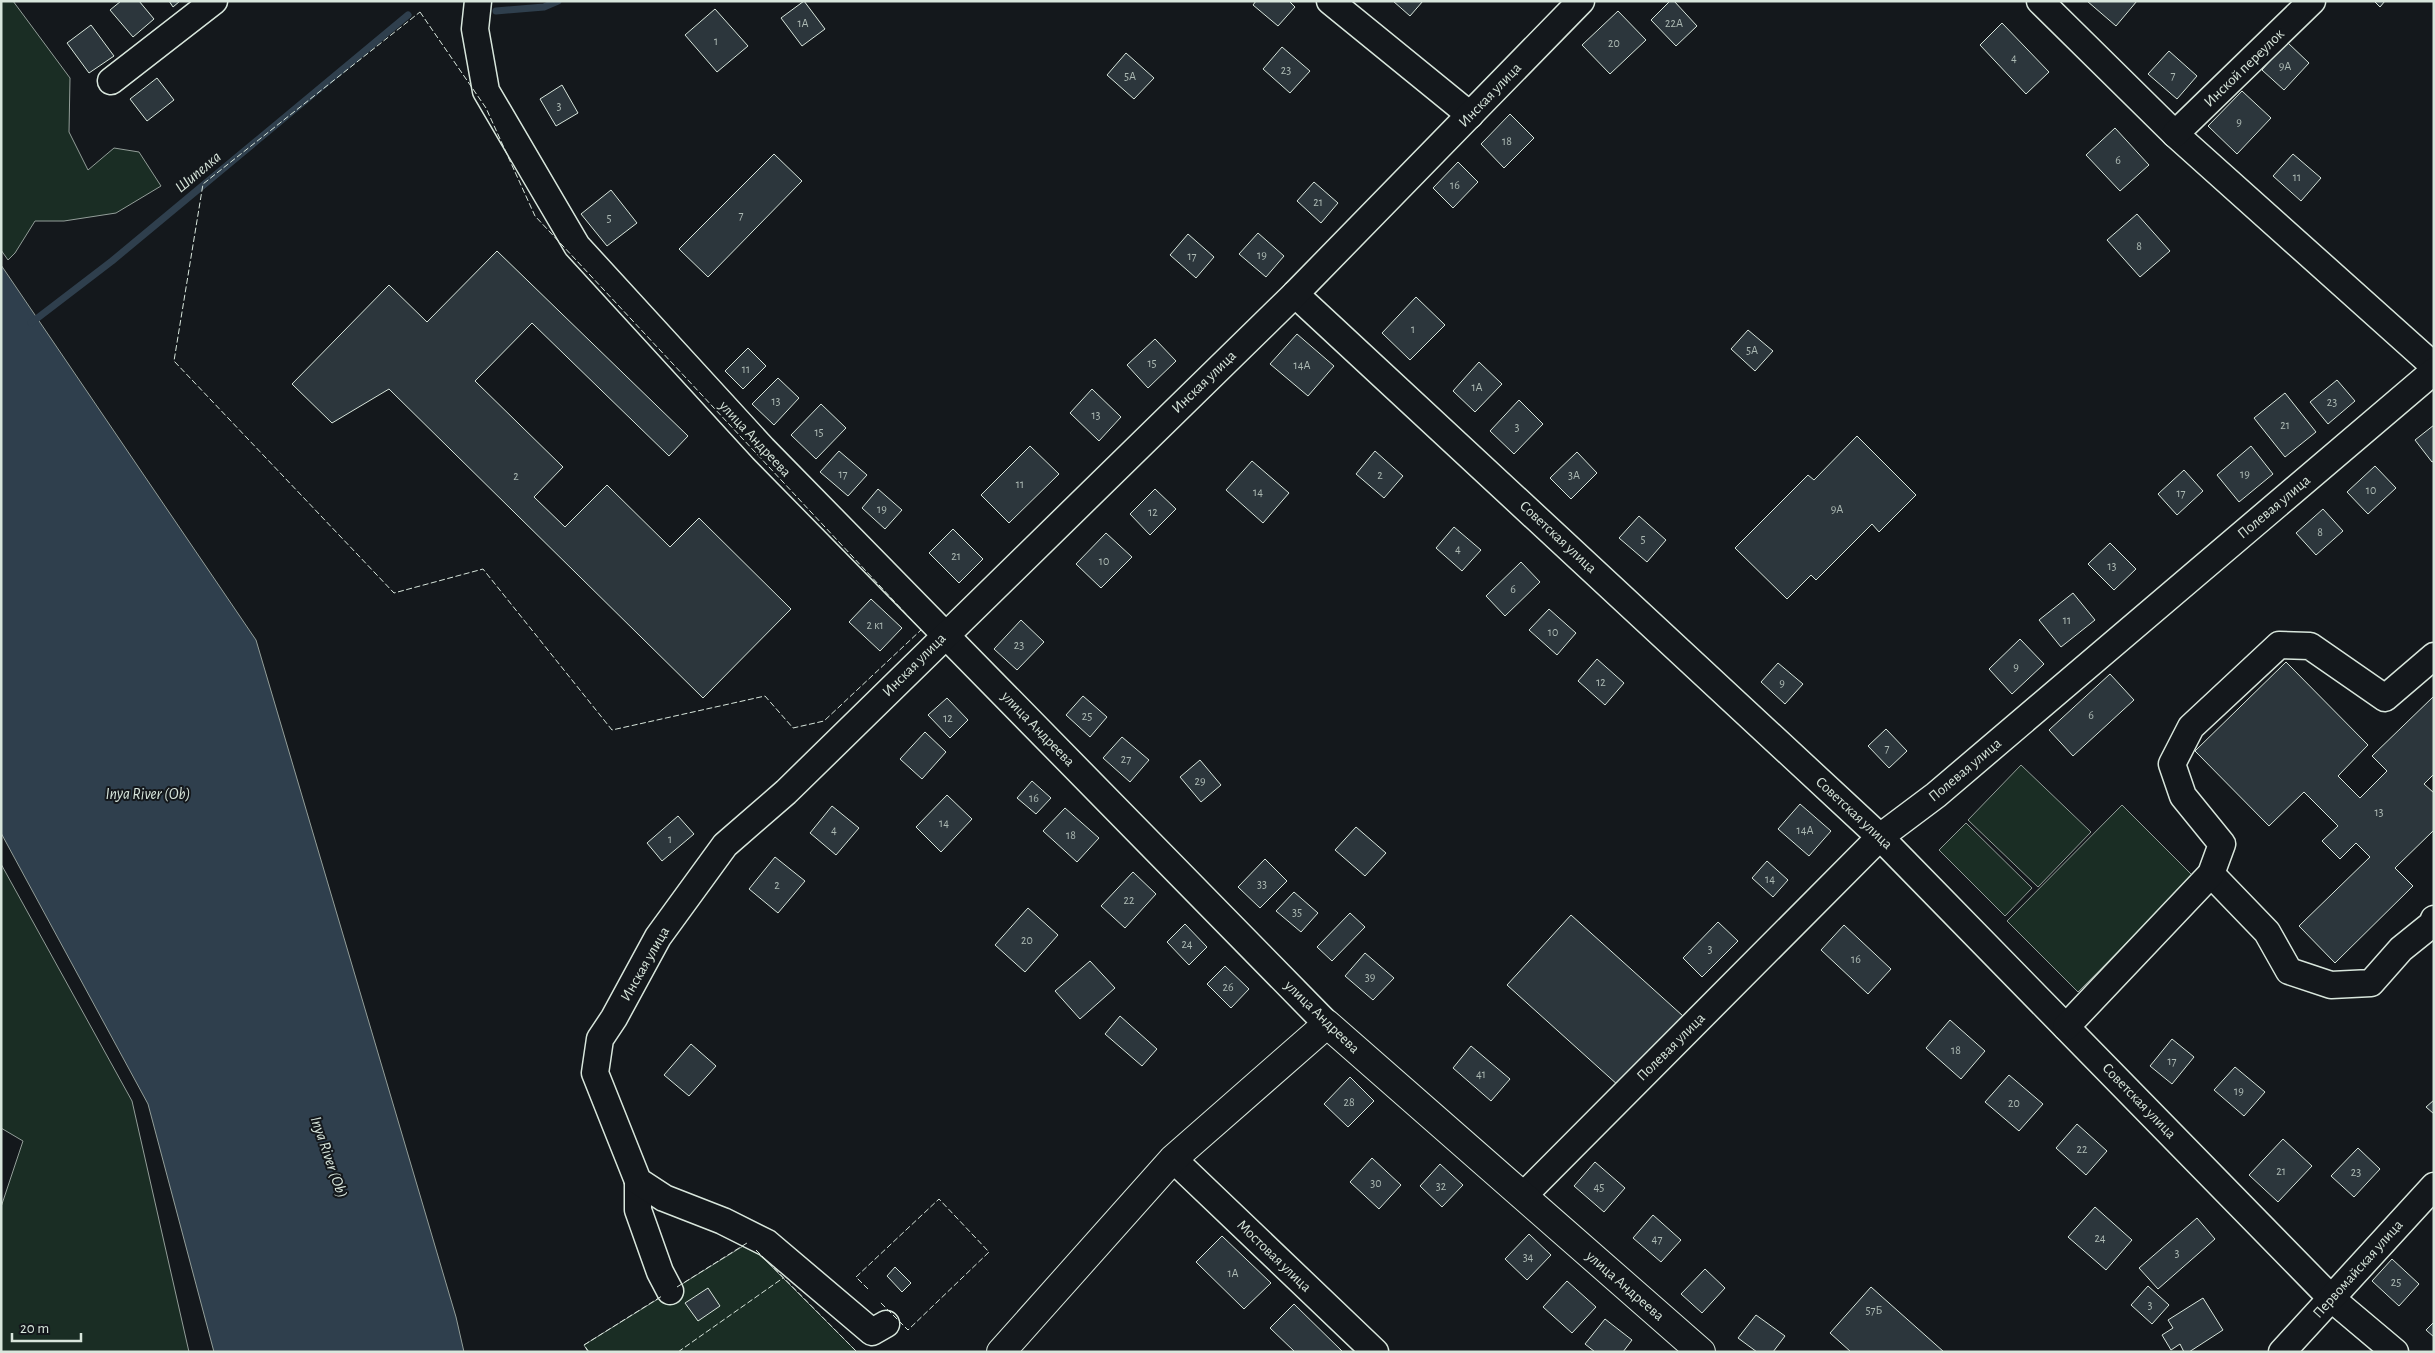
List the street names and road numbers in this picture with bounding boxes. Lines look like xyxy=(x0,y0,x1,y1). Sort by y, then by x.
street label: Инской переулок xyxy=(2201,26,2287,110)
street label: Инская улица xyxy=(1456,60,1524,130)
street label: Инская улица xyxy=(1169,348,1239,416)
street label: улица Андреева xyxy=(716,397,794,480)
street label: Полевая улица xyxy=(2235,472,2313,542)
street label: Советская улица xyxy=(1517,498,1599,576)
street label: Инская улица xyxy=(879,630,949,700)
street label: улица Андреева xyxy=(998,688,1077,769)
street label: Полевая улица xyxy=(1926,735,2004,805)
street label: Советская улица xyxy=(1813,774,1895,852)
street label: Инская улица xyxy=(618,924,672,1004)
street label: улица Андреева xyxy=(1281,977,1362,1056)
street label: Полевая улица xyxy=(1634,1010,1708,1084)
street label: Советская улица xyxy=(2099,1060,2179,1142)
street label: Мостовая улица xyxy=(1234,1217,1314,1295)
street label: Первомайская улица xyxy=(2310,1217,2406,1321)
street label: улица Андреева xyxy=(1582,1248,1667,1324)

